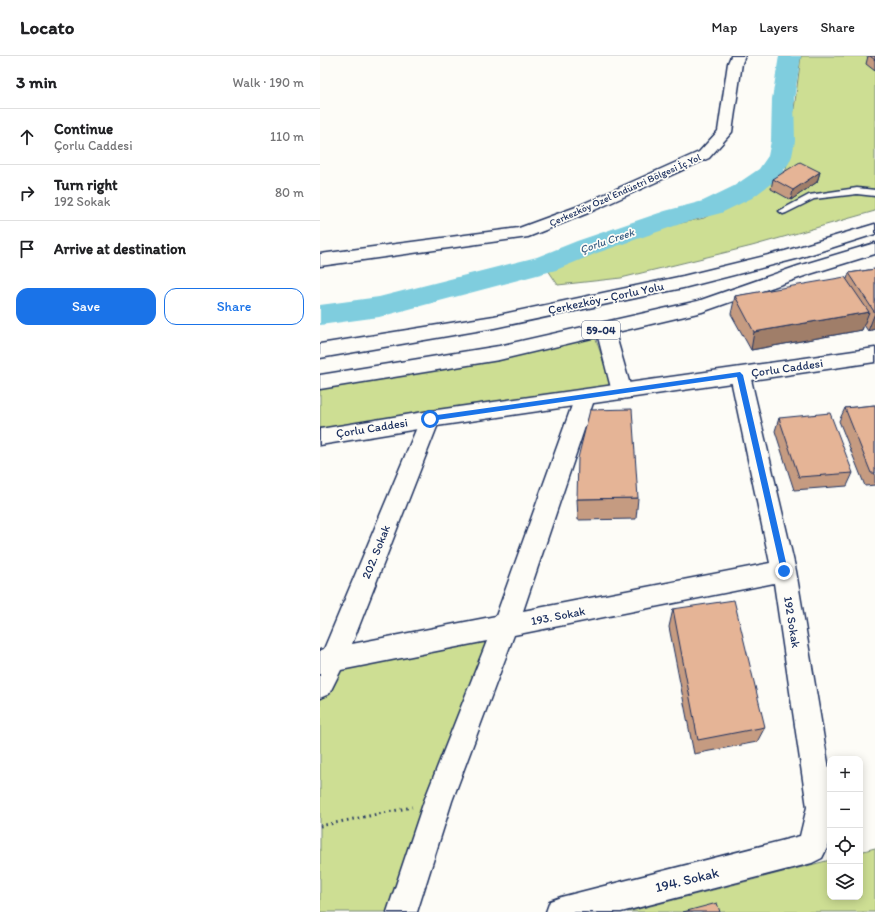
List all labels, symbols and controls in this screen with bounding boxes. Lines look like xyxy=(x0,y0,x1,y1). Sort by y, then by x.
text: Locato xyxy=(20,16,74,39)
text: Map xyxy=(712,19,737,36)
text: Layers xyxy=(759,19,798,36)
text: Share xyxy=(820,19,855,36)
text: 3 min xyxy=(16,72,57,92)
text: Walk · 190 m xyxy=(233,75,304,90)
text: Continue xyxy=(54,120,113,138)
icon: ahead xyxy=(16,126,38,148)
text: 110 m xyxy=(270,129,304,144)
text: Çorlu Caddesi xyxy=(54,138,132,153)
street label: Çerkezköy Özel Endüstri Bölgesi İç Yol xyxy=(547,151,703,229)
text: Turn right xyxy=(54,176,118,194)
icon: right xyxy=(16,182,38,204)
text: 80 m xyxy=(275,185,304,200)
text: 192 Sokak xyxy=(54,194,110,209)
water label: Çorlu Creek xyxy=(578,225,637,256)
icon: arrive xyxy=(16,238,38,260)
text: Arrive at destination xyxy=(54,240,186,258)
street label: Çerkezköy - Çorlu Yolu xyxy=(547,279,666,317)
button: Save xyxy=(16,288,156,325)
button: Share xyxy=(164,288,304,325)
road number: 59-04 xyxy=(582,321,620,339)
street label: Çorlu Caddesi xyxy=(750,356,824,380)
route start xyxy=(421,410,439,428)
street label: Çorlu Caddesi xyxy=(335,415,409,441)
street label: 202. Sokak xyxy=(359,523,393,581)
route end xyxy=(775,562,793,580)
street label: 192 Sokak xyxy=(781,595,803,649)
street label: 193. Sokak xyxy=(530,604,586,628)
map controls xyxy=(827,756,863,900)
button: + xyxy=(827,756,863,792)
button: − xyxy=(827,792,863,828)
button: locate xyxy=(827,828,863,864)
street label: 194. Sokak xyxy=(653,864,721,896)
button: layers xyxy=(827,864,863,900)

